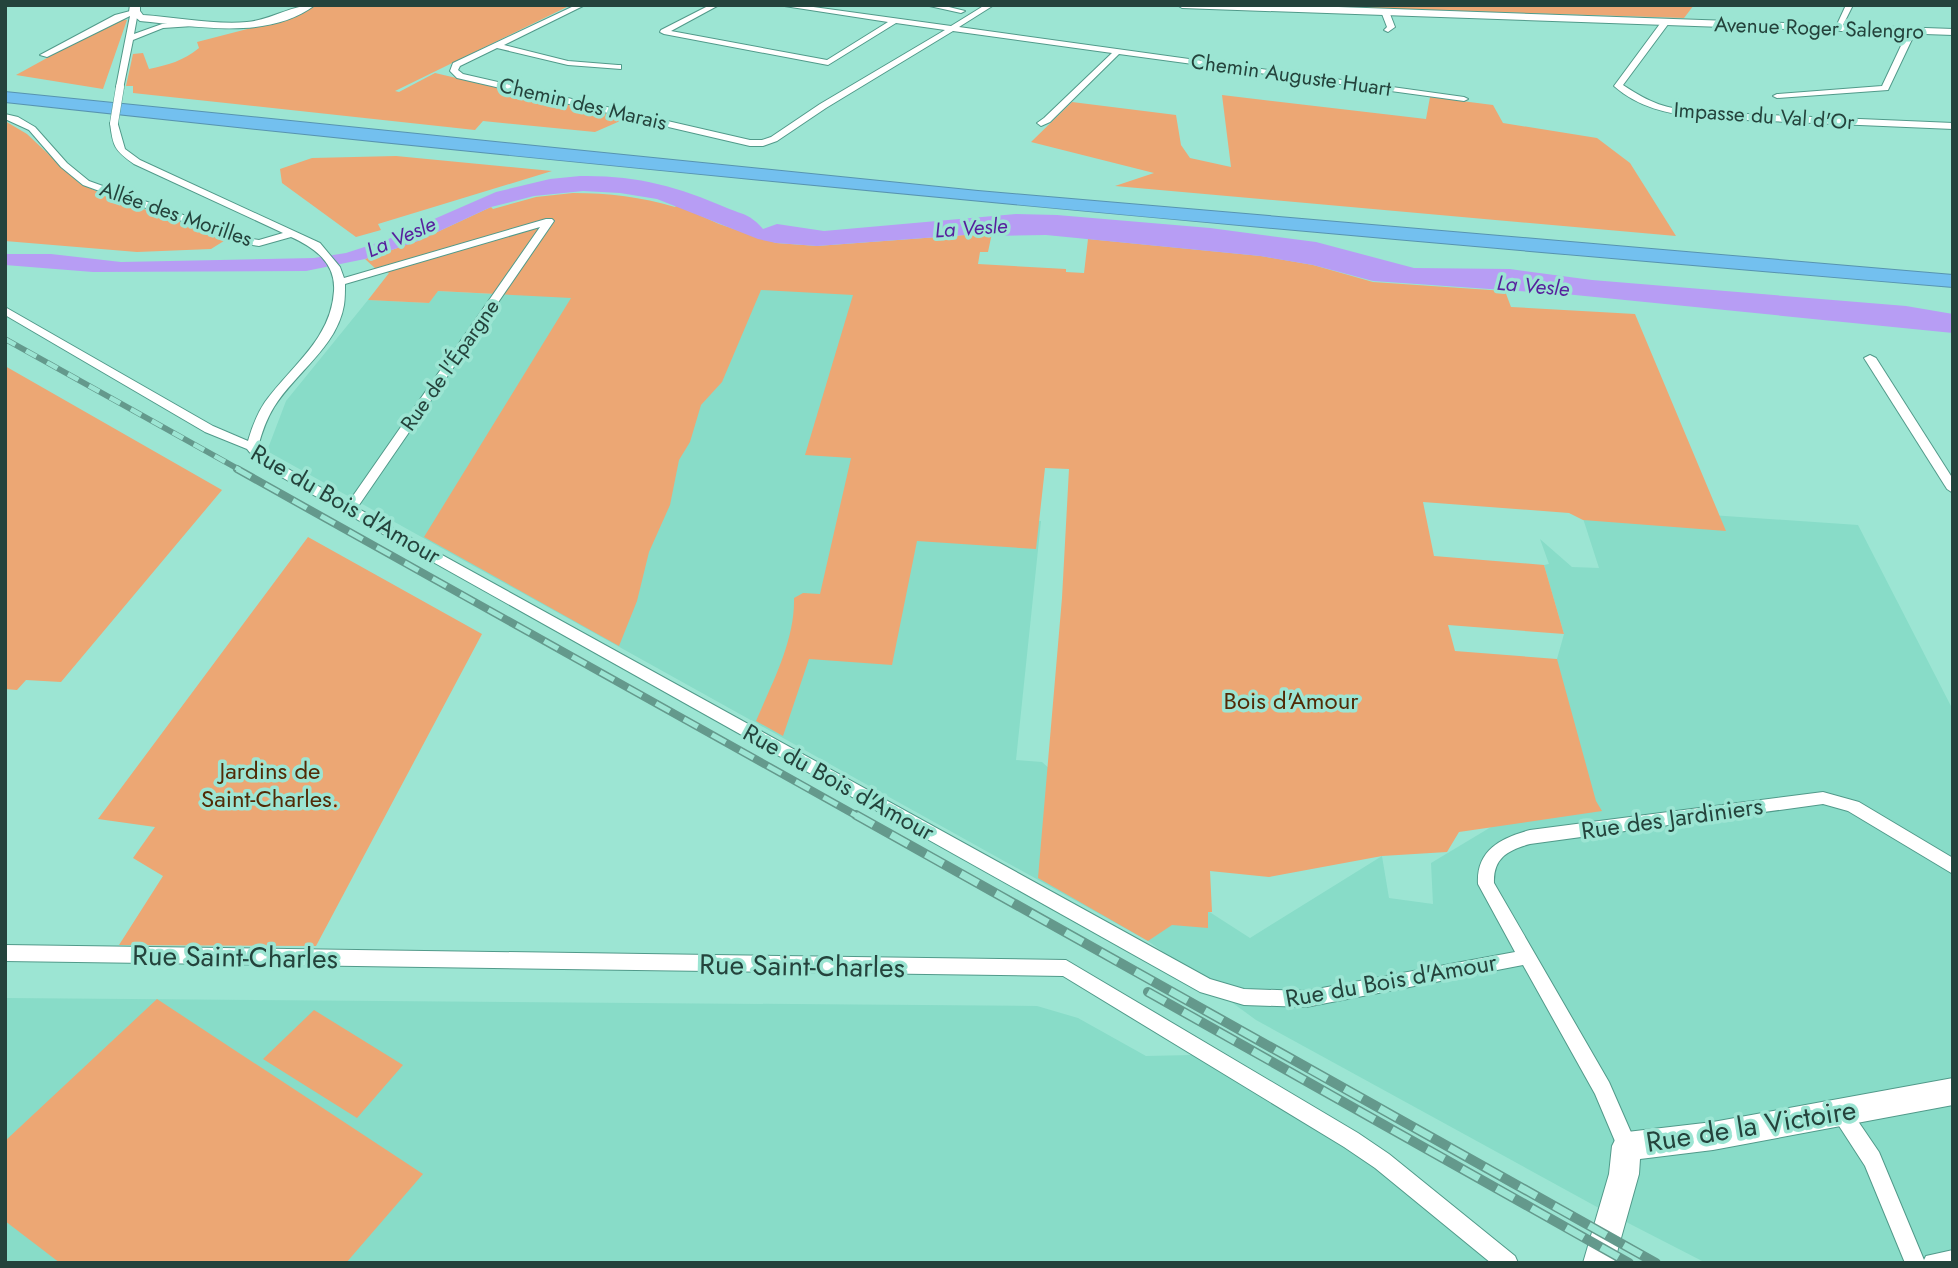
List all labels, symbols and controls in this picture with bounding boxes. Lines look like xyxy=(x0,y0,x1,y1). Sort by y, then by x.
street label: Avenue Roger Salengro xyxy=(1714,9,1924,47)
street label: Chemin Auguste Huart xyxy=(1189,46,1393,104)
street label: Chemin des Marais xyxy=(496,70,670,138)
street label: Impasse du Val d'Or xyxy=(1673,95,1856,137)
street label: Allée des Morilles xyxy=(96,174,256,254)
water label: La Vesle xyxy=(362,209,441,265)
water label: La Vesle xyxy=(934,210,1009,246)
water label: La Vesle xyxy=(1495,268,1571,304)
street label: Rue de l'Épargne xyxy=(394,293,507,437)
street label: Rue du Bois d'Amour xyxy=(245,435,448,573)
park label: Bois d'Amour xyxy=(1223,683,1359,718)
street label: Rue du Bois d'Amour xyxy=(737,715,942,850)
park label: Jardins de Saint-Charles. xyxy=(201,753,339,816)
street label: Rue des Jardiniers xyxy=(1579,788,1765,848)
street label: Rue Saint-Charles xyxy=(132,935,338,979)
street label: Rue Saint-Charles xyxy=(699,944,905,988)
street label: Rue du Bois d'Amour xyxy=(1283,944,1500,1016)
street label: Rue de la Victoire xyxy=(1643,1089,1859,1163)

